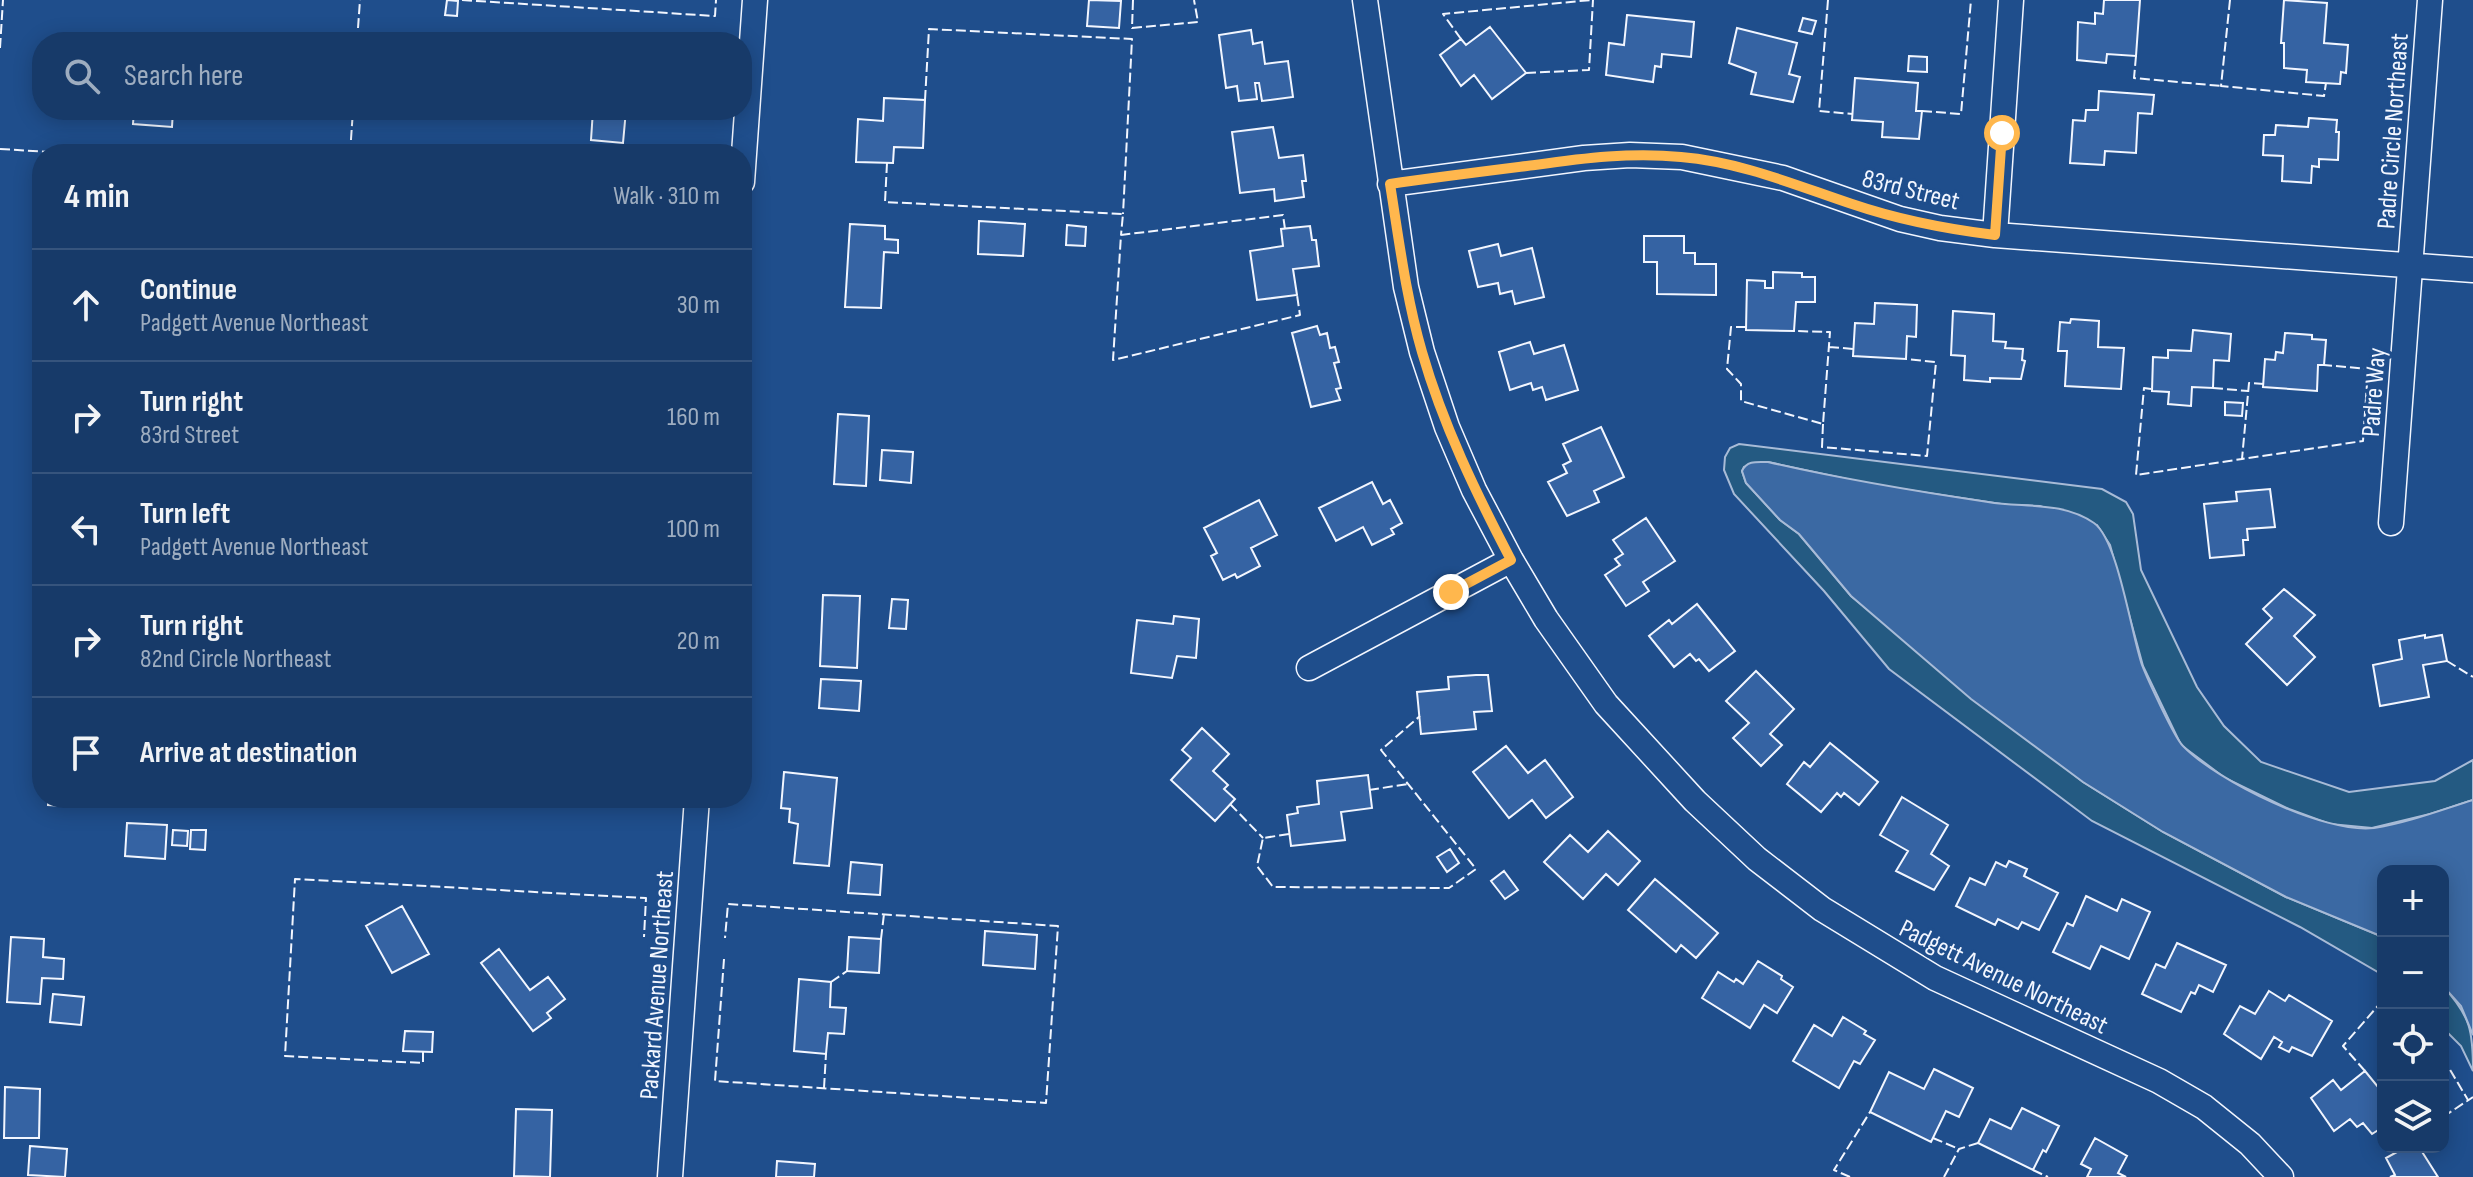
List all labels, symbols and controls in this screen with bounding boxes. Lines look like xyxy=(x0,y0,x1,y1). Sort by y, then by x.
search box xyxy=(32,32,752,120)
street label: Padre Circle Northeast xyxy=(2371,32,2416,230)
icon: search xyxy=(60,54,104,98)
text: Search here xyxy=(124,58,243,94)
route start xyxy=(1984,115,2020,151)
street label: 83rd Street xyxy=(1859,163,1963,218)
text: 4 min xyxy=(64,176,130,217)
text: Walk · 310 m xyxy=(613,181,720,212)
text: Continue xyxy=(140,272,237,308)
icon: ahead xyxy=(64,283,108,327)
text: 30 m xyxy=(677,290,720,321)
text: Padgett Avenue Northeast xyxy=(140,308,368,339)
street label: Padre Way xyxy=(2356,347,2393,438)
text: Turn right xyxy=(140,384,243,420)
icon: right xyxy=(64,395,108,439)
text: 160 m xyxy=(667,402,720,433)
text: 83rd Street xyxy=(140,420,239,451)
text: Turn left xyxy=(140,496,230,532)
icon: left xyxy=(64,507,108,551)
text: 100 m xyxy=(667,514,720,545)
text: Padgett Avenue Northeast xyxy=(140,532,368,563)
route end xyxy=(1433,574,1469,610)
text: Turn right xyxy=(140,608,243,644)
icon: right xyxy=(64,619,108,663)
text: 20 m xyxy=(677,626,720,657)
text: 82nd Circle Northeast xyxy=(140,644,331,675)
icon: arrive xyxy=(64,731,108,775)
text: Arrive at destination xyxy=(140,735,357,771)
map controls xyxy=(2377,865,2449,1153)
button: + xyxy=(2377,865,2449,937)
street label: Packard Avenue Northeast xyxy=(634,870,681,1101)
street label: Padgett Avenue Northeast xyxy=(1894,913,2113,1041)
button: − xyxy=(2377,937,2449,1009)
button: locate xyxy=(2377,1009,2449,1081)
button: layers xyxy=(2377,1081,2449,1153)

